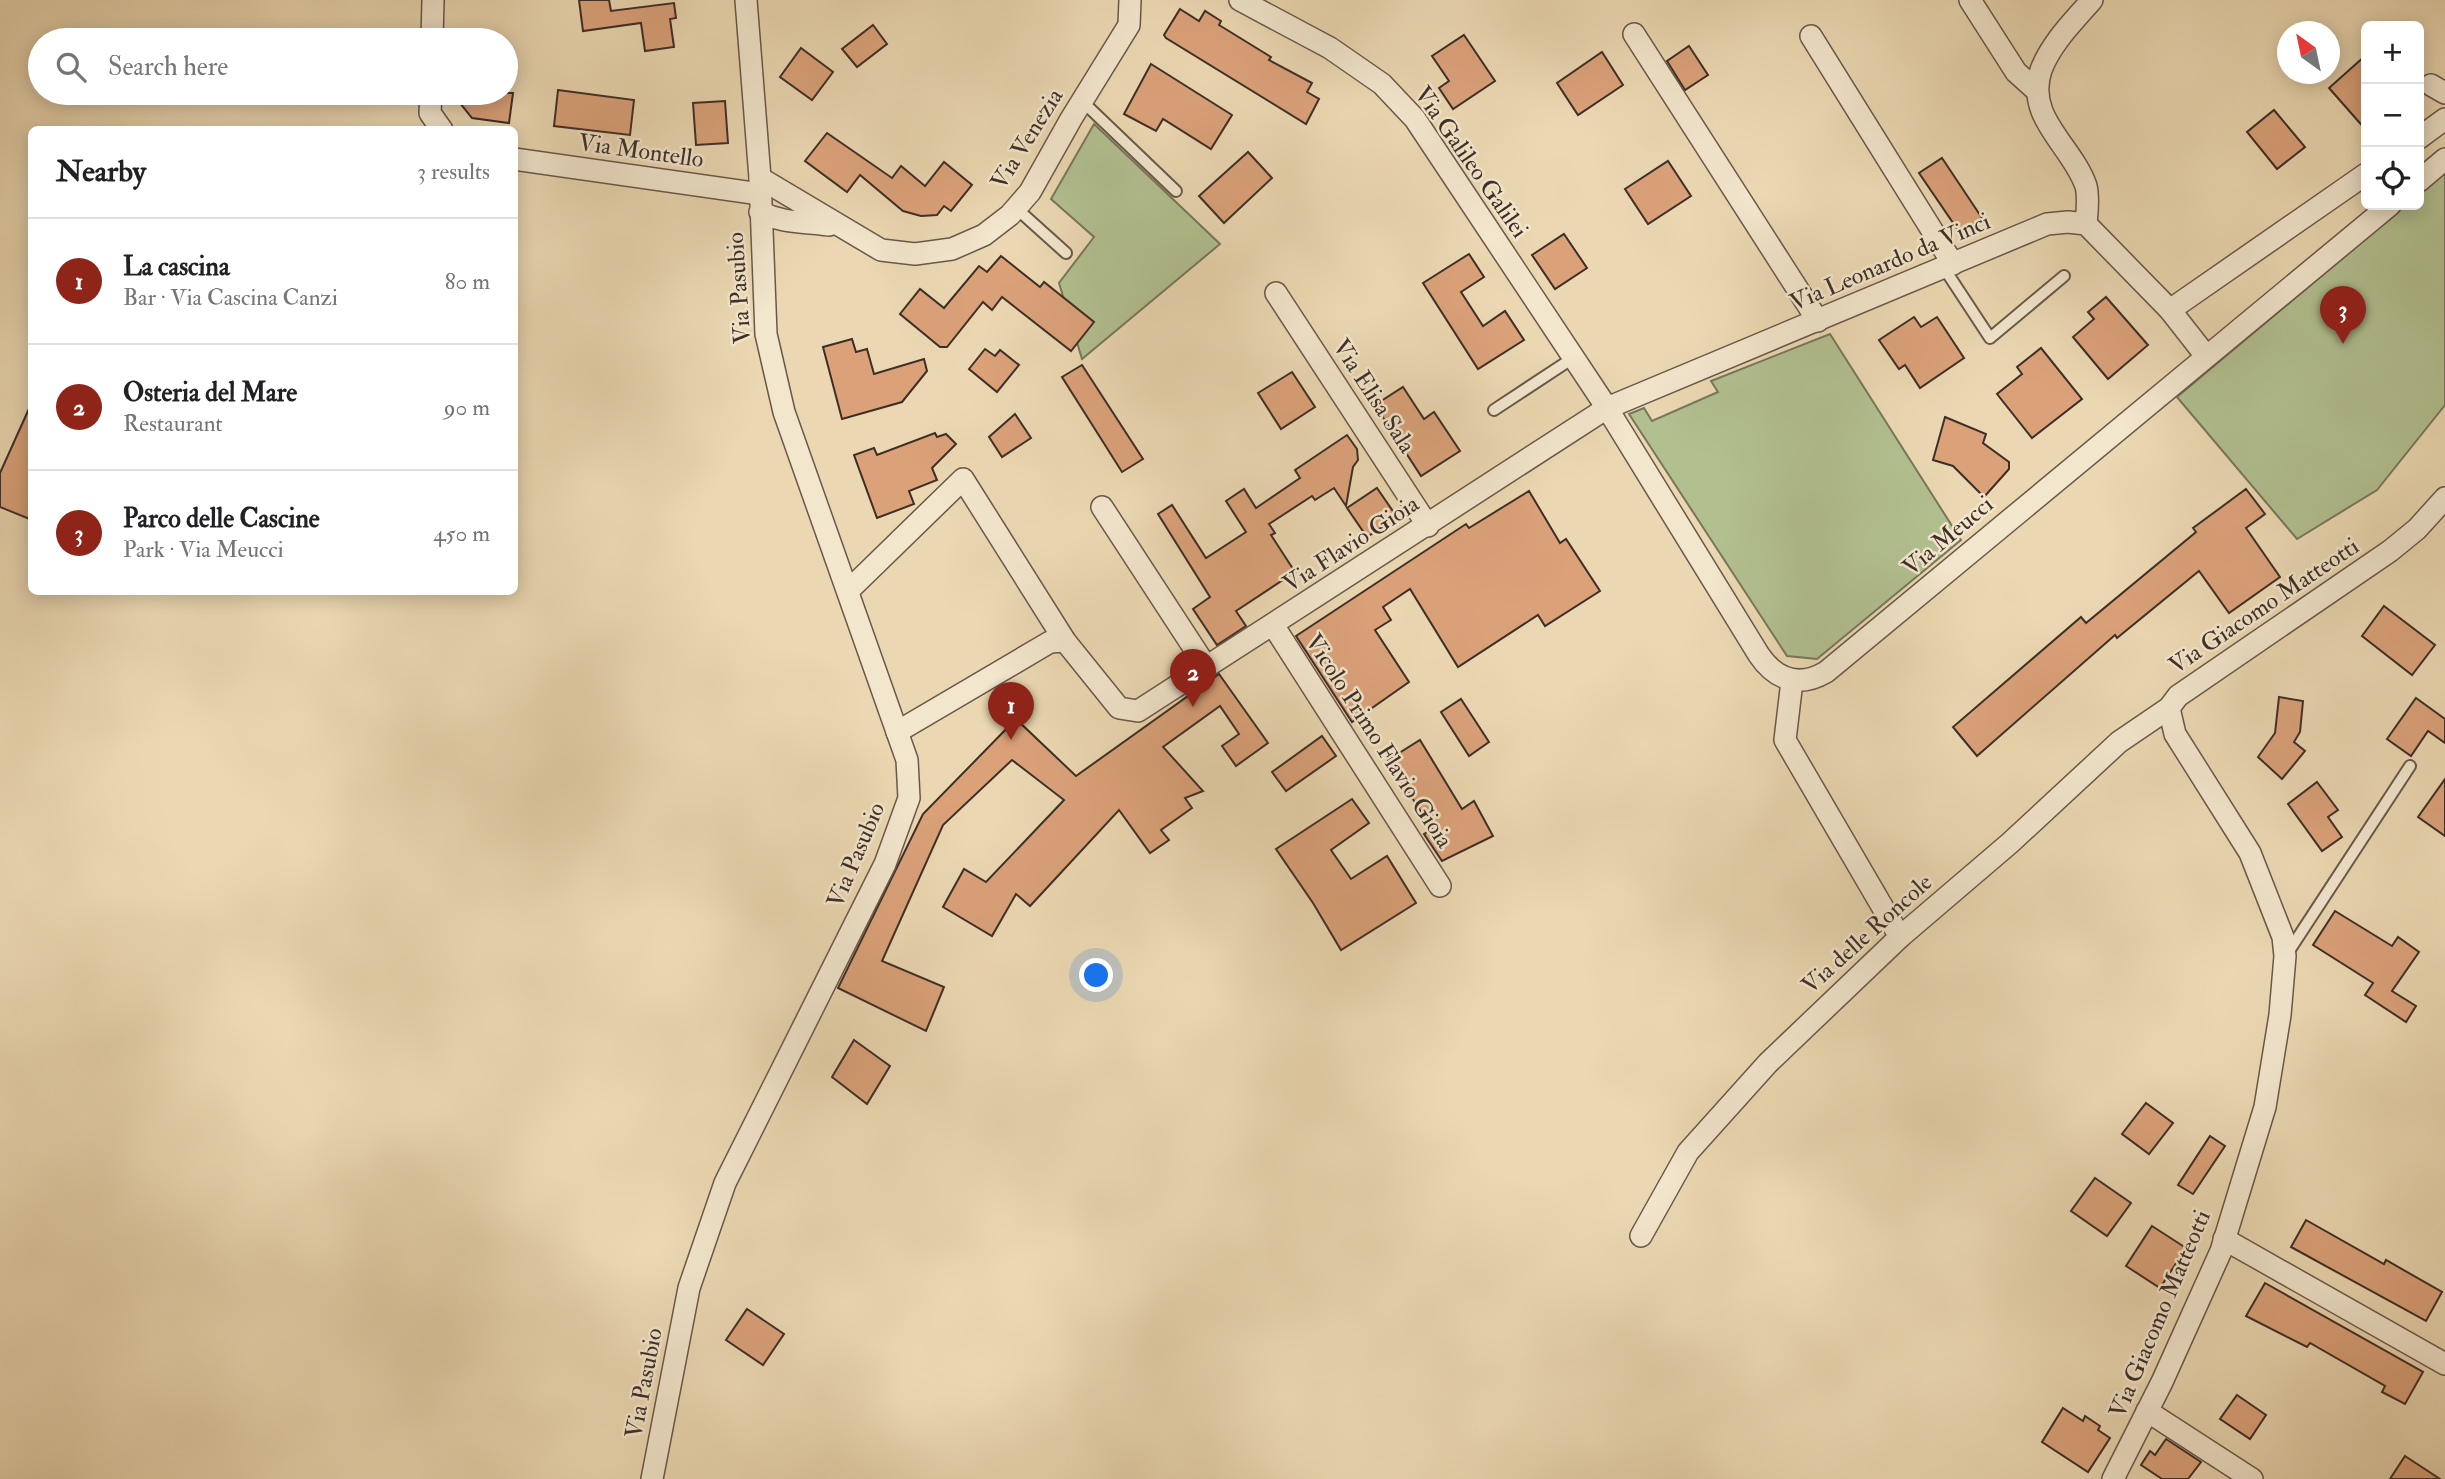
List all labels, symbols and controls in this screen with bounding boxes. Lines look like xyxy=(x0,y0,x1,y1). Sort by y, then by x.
north arrow xyxy=(2277,21,2340,84)
map controls xyxy=(2361,21,2424,210)
button: + xyxy=(2361,21,2424,84)
search box xyxy=(28,28,518,105)
icon: search xyxy=(52,48,90,86)
text: Search here xyxy=(108,51,228,83)
street label: Via Galileo Galilei xyxy=(1407,80,1535,244)
street label: Via Venezia xyxy=(984,82,1071,195)
button: − xyxy=(2361,84,2424,147)
street label: Via Montello xyxy=(576,127,706,175)
button: locate xyxy=(2361,147,2424,210)
text: Nearby xyxy=(56,153,146,190)
text: 3 results xyxy=(417,157,490,186)
street label: Via Leonardo da Vinci xyxy=(1785,206,1995,318)
street label: Via Pasubio xyxy=(720,231,758,345)
text: La cascina xyxy=(123,251,230,283)
text: 1 xyxy=(75,267,83,296)
text: 80 m xyxy=(445,267,490,296)
text: Bar · Via Cascina Canzi xyxy=(123,283,338,312)
pin: 3 xyxy=(2320,286,2366,344)
street label: Via Elisa Sala xyxy=(1325,333,1423,460)
text: Osteria del Mare xyxy=(123,377,297,409)
text: 2 xyxy=(73,393,85,422)
text: 90 m xyxy=(444,393,490,422)
text: Restaurant xyxy=(123,409,223,438)
street label: Via Flavio Gioia xyxy=(1277,488,1426,600)
street label: Via Meucci xyxy=(1896,489,2000,583)
text: Parco delle Cascine xyxy=(123,503,320,535)
text: 3 xyxy=(75,519,83,548)
text: 450 m xyxy=(433,519,490,548)
street label: Via Giacomo Matteotti xyxy=(2163,531,2365,681)
text: Park · Via Meucci xyxy=(123,535,284,564)
street label: Vicolo Primo Flavio Gioia xyxy=(1298,628,1460,855)
pin: 2 xyxy=(1170,649,1216,707)
pin: 1 xyxy=(988,682,1034,740)
street label: Via Pasubio xyxy=(820,798,892,912)
street label: Via delle Roncole xyxy=(1795,867,1939,1001)
your location xyxy=(1079,958,1113,992)
street label: Via Giacomo Matteotti xyxy=(2102,1205,2218,1423)
street label: Via Pasubio xyxy=(618,1325,670,1441)

